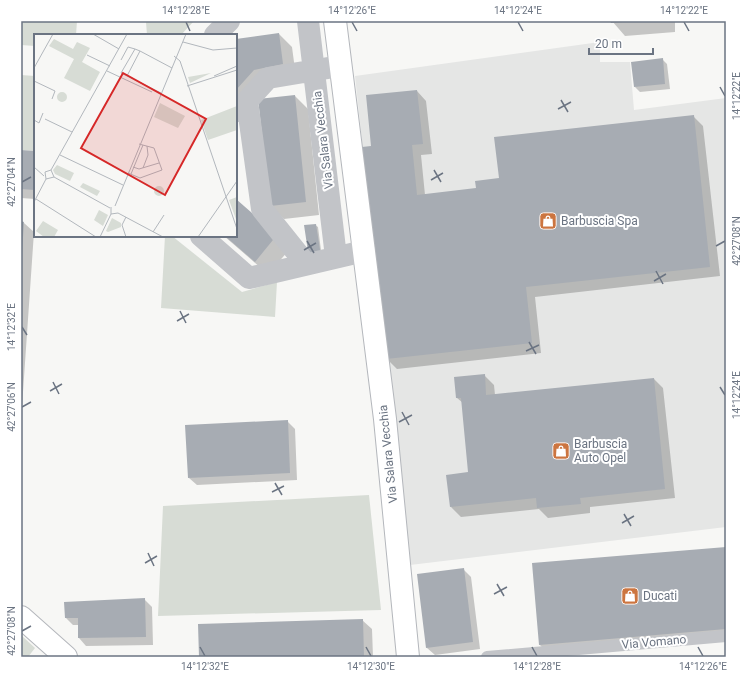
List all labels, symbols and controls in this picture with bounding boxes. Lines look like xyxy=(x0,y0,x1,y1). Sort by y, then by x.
text: 14°12'28"E xyxy=(162,5,210,16)
text: 14°12'26"E xyxy=(328,5,376,16)
text: 14°12'24"E xyxy=(494,5,542,16)
text: 14°12'22"E xyxy=(660,5,708,16)
scale bar xyxy=(589,30,653,56)
inset map xyxy=(34,34,237,237)
text: 20 m xyxy=(595,37,622,51)
text: 14°12'22"E xyxy=(731,72,742,120)
street label: Via Salara Vecchia xyxy=(310,90,336,190)
text: 42°27'04"N xyxy=(6,157,17,207)
shop icon: Barbuscia Spa xyxy=(538,211,558,231)
place label: Barbuscia Spa xyxy=(561,214,638,228)
text: 42°27'08"N xyxy=(731,216,742,266)
text: 14°12'32"E xyxy=(6,303,17,351)
text: 14°12'24"E xyxy=(731,371,742,419)
text: 42°27'06"N xyxy=(6,382,17,432)
street label: Via Salara Vecchia xyxy=(376,404,400,504)
place label: Barbuscia Auto Opel xyxy=(574,437,627,465)
shop icon: Barbuscia Auto Opel xyxy=(551,441,571,461)
shop icon: Ducati xyxy=(620,586,640,606)
place label: Ducati xyxy=(643,589,677,603)
text: 42°27'08"N xyxy=(6,606,17,656)
street label: Via Vomano xyxy=(621,632,687,652)
text: 14°12'32"E xyxy=(181,661,229,672)
text: 14°12'30"E xyxy=(347,661,395,672)
text: 14°12'28"E xyxy=(513,661,561,672)
text: 14°12'26"E xyxy=(679,661,727,672)

